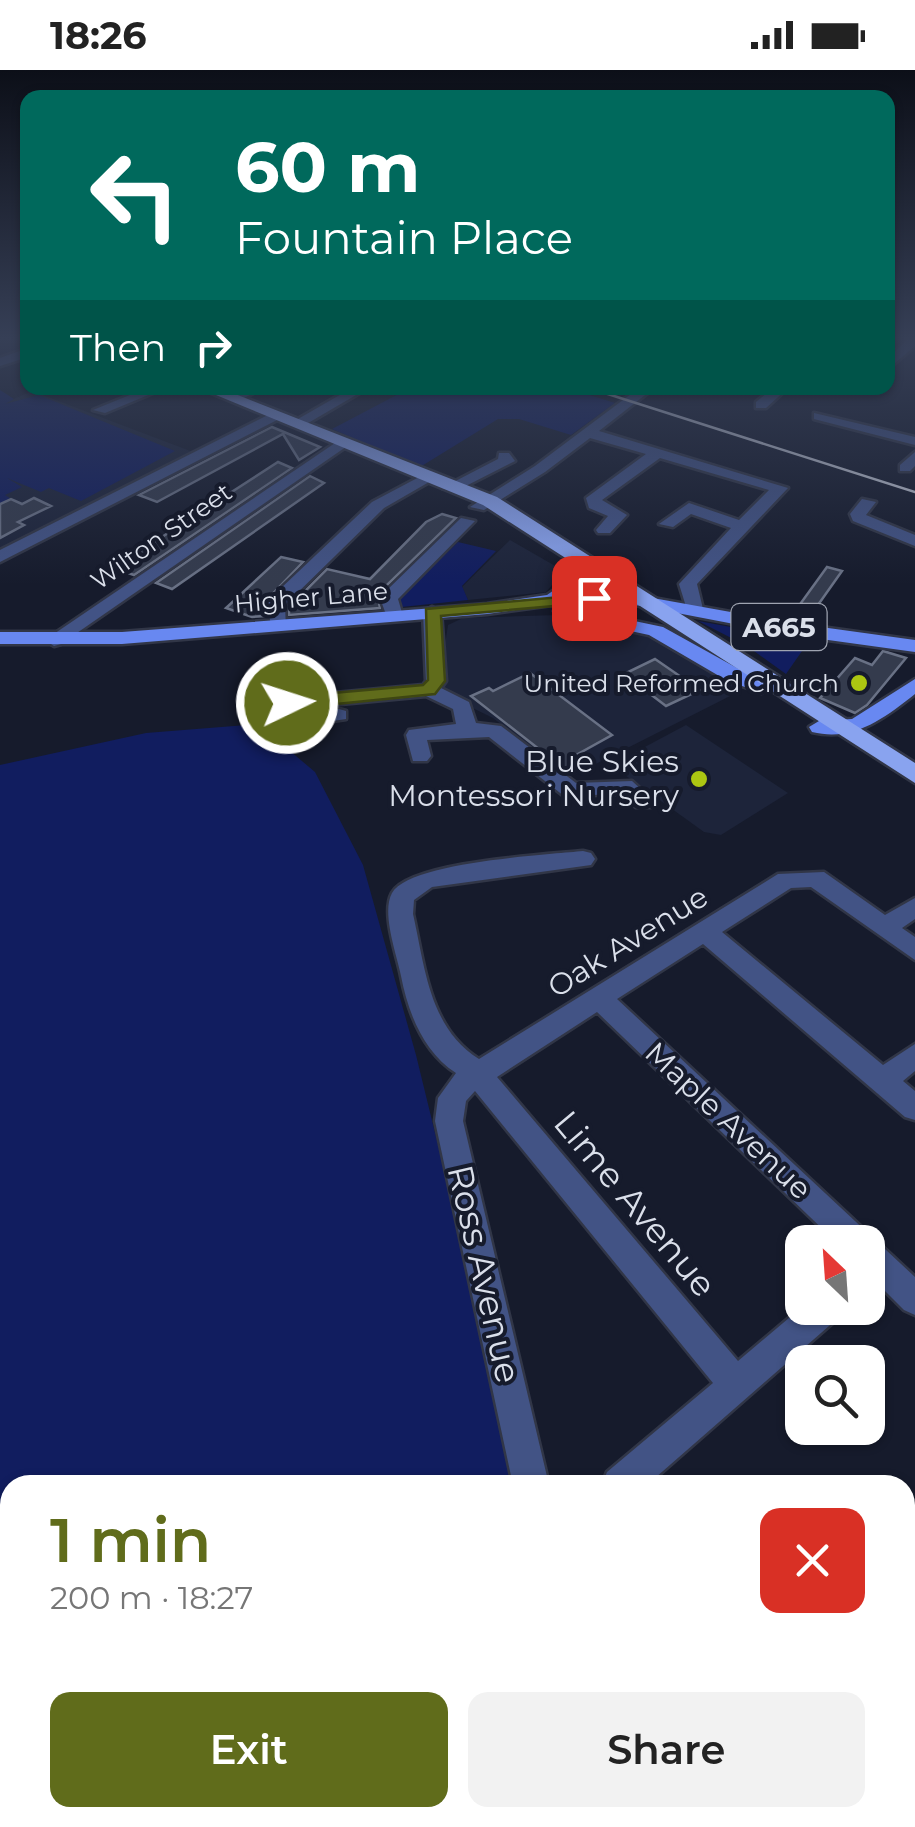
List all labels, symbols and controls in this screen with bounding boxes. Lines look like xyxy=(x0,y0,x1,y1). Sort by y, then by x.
text: 18:26 xyxy=(50,12,147,59)
text: 60 m xyxy=(235,124,420,210)
icon: left xyxy=(70,130,200,260)
text: Fountain Place xyxy=(235,210,573,265)
icon: right xyxy=(186,320,241,375)
text: Then xyxy=(70,324,166,371)
street label: Wilton Street xyxy=(85,476,237,596)
pin xyxy=(552,556,637,641)
icon: arrive xyxy=(567,571,622,626)
street label: Higher Lane xyxy=(233,575,389,619)
road number: A665 xyxy=(732,604,826,650)
position arrow xyxy=(235,651,339,755)
place label: United Reformed Church xyxy=(524,668,839,698)
marker: United Reformed Church xyxy=(848,672,870,694)
place label: Blue Skies Montessori Nursery xyxy=(388,743,680,814)
marker: Blue Skies Montessori Nursery xyxy=(688,768,710,790)
street label: Oak Avenue xyxy=(541,878,715,1005)
street label: Maple Avenue xyxy=(637,1034,819,1207)
street label: Lime Avenue xyxy=(545,1102,726,1305)
street label: Ross Avenue xyxy=(438,1161,530,1387)
north arrow xyxy=(785,1225,885,1325)
map controls xyxy=(785,1225,885,1445)
button: search xyxy=(785,1345,885,1445)
text: 1 min xyxy=(50,1504,211,1577)
button: close xyxy=(760,1508,865,1613)
text: 200 m · 18:27 xyxy=(50,1578,253,1617)
button: Exit xyxy=(50,1692,448,1807)
button: Share xyxy=(468,1692,865,1807)

